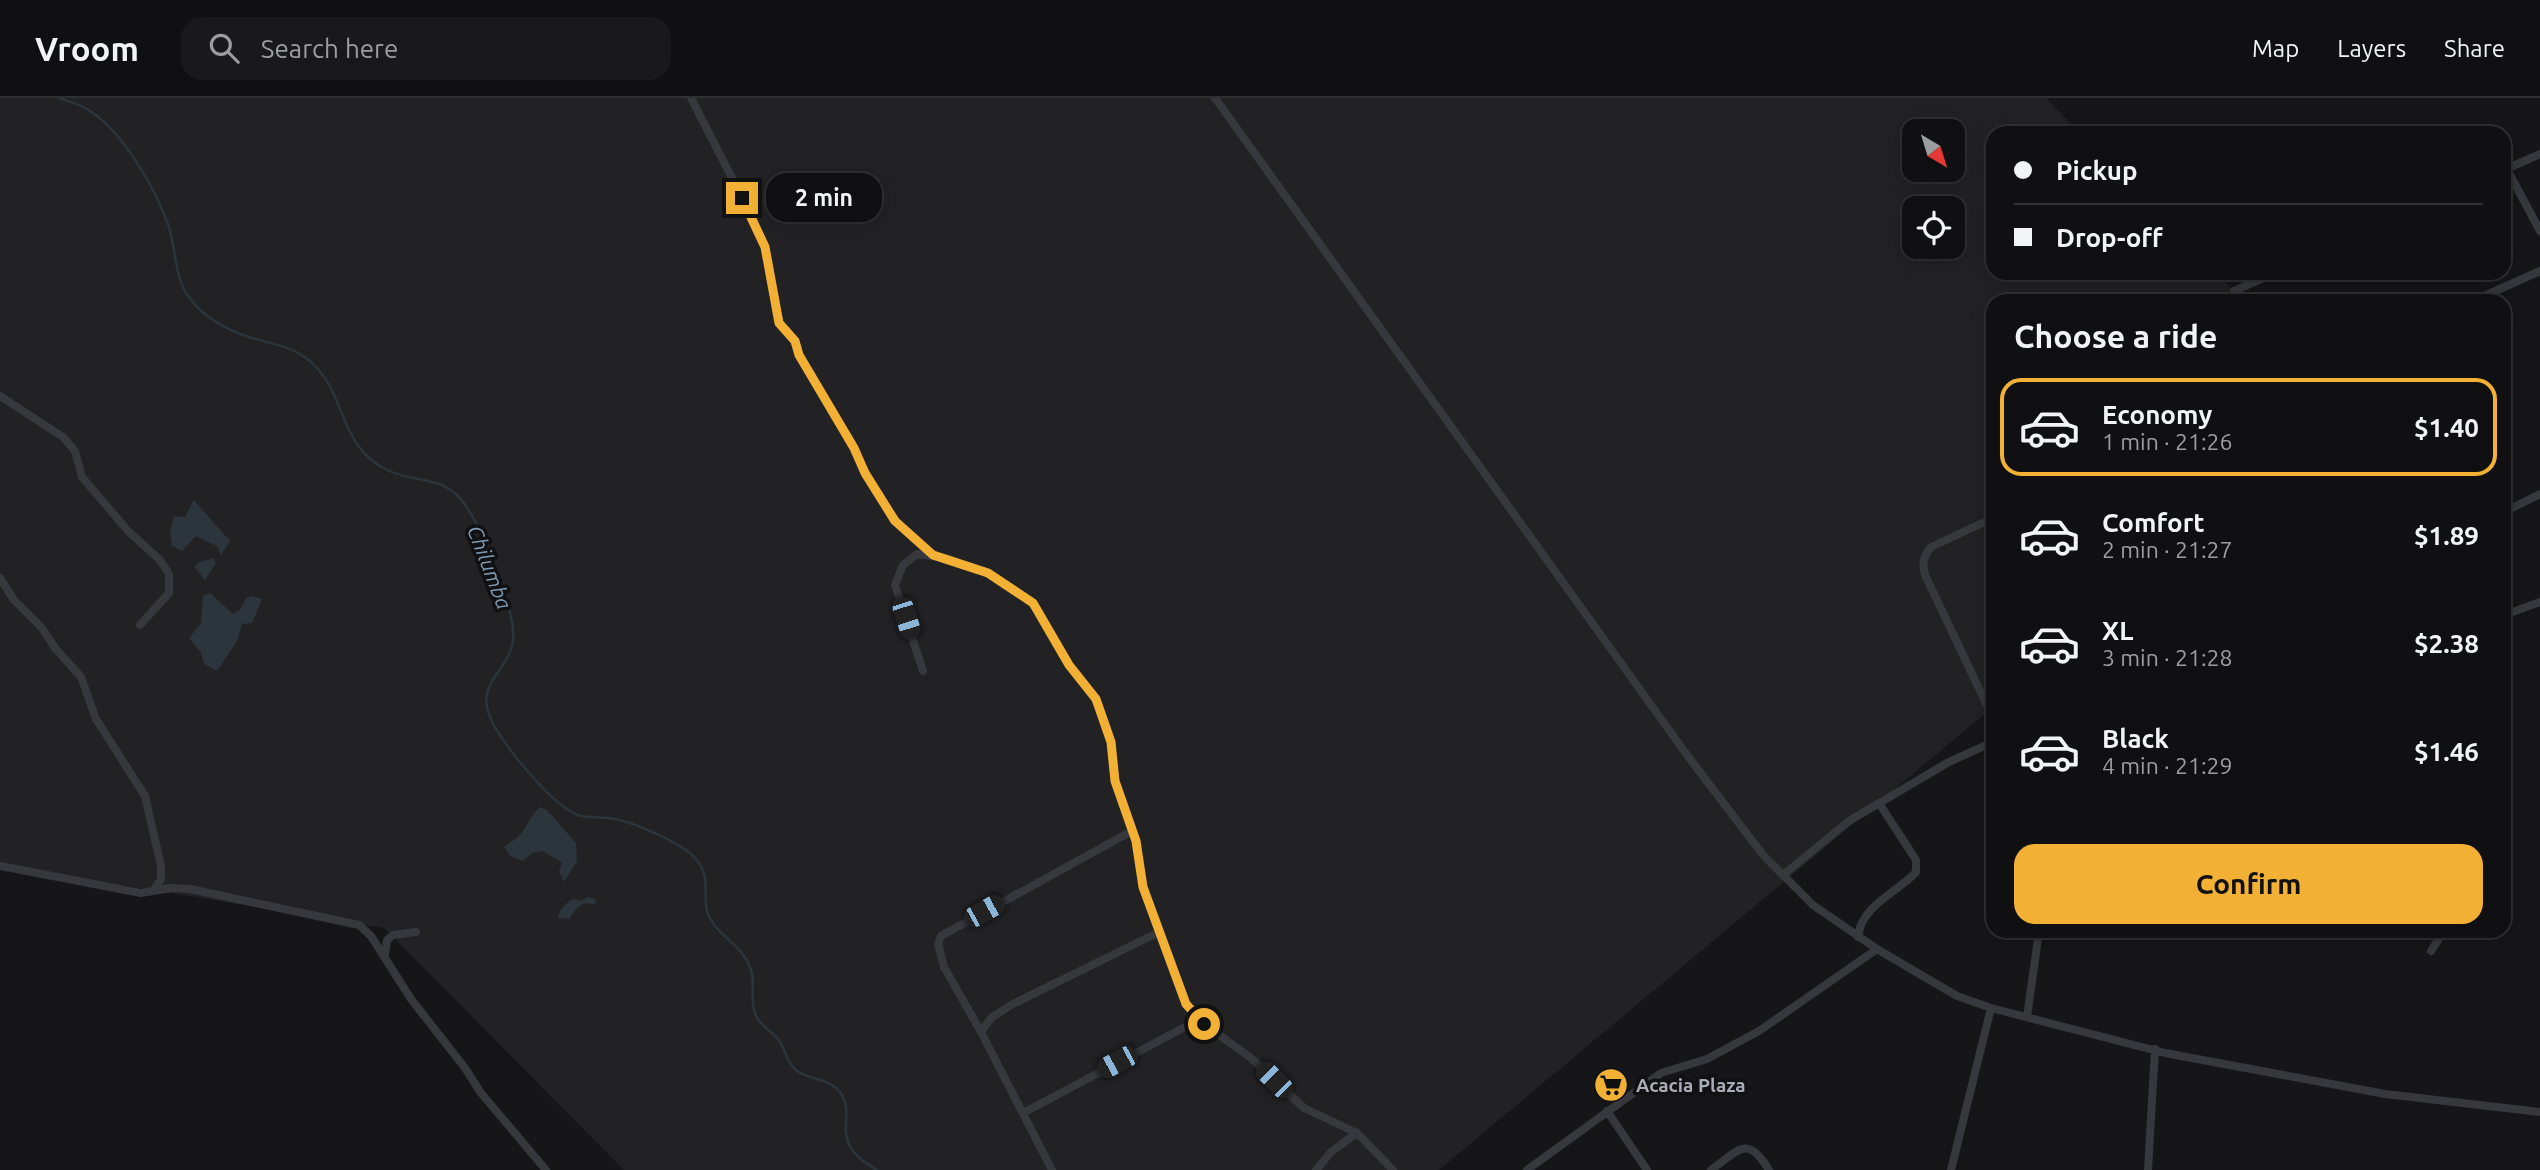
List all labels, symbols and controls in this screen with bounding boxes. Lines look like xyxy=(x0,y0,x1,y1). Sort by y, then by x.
search box xyxy=(181,17,671,80)
icon: search xyxy=(205,29,243,67)
text: Vroom xyxy=(35,30,139,67)
text: Search here xyxy=(261,34,398,63)
text: Map xyxy=(2252,35,2299,62)
text: Layers xyxy=(2337,35,2406,62)
text: Share xyxy=(2444,35,2505,62)
north arrow xyxy=(1902,119,1965,182)
map controls xyxy=(1902,119,1965,259)
text: Pickup xyxy=(2056,156,2138,185)
callout: 2 min xyxy=(766,174,882,222)
route end xyxy=(726,182,758,214)
text: 2 min xyxy=(795,185,853,210)
button: locate xyxy=(1902,196,1965,259)
text: Drop-off xyxy=(2056,223,2163,252)
text: Choose a ride xyxy=(2014,318,2217,354)
icon: car xyxy=(2018,396,2081,459)
text: Economy xyxy=(2102,400,2212,429)
text: $1.40 xyxy=(2414,413,2479,442)
text: 1 min · 21:26 xyxy=(2102,429,2233,454)
icon: car xyxy=(2018,504,2081,567)
text: Comfort xyxy=(2102,508,2205,537)
text: $1.89 xyxy=(2414,521,2479,550)
water label: Chilumba xyxy=(463,522,517,612)
text: 2 min · 21:27 xyxy=(2102,537,2233,562)
car xyxy=(890,595,923,641)
icon: car xyxy=(2018,612,2081,675)
text: XL xyxy=(2102,616,2133,645)
text: $2.38 xyxy=(2414,629,2479,658)
text: 3 min · 21:28 xyxy=(2102,645,2233,670)
icon: car xyxy=(2018,720,2081,783)
text: Black xyxy=(2102,724,2169,753)
text: $1.46 xyxy=(2414,737,2479,766)
text: 4 min · 21:29 xyxy=(2102,753,2233,778)
button: Confirm xyxy=(2014,844,2483,924)
car xyxy=(961,892,1008,930)
route start xyxy=(1188,1008,1220,1040)
car xyxy=(1094,1043,1141,1081)
car xyxy=(1252,1058,1297,1102)
supermarket icon: Acacia Plaza xyxy=(1592,1066,1630,1104)
place label: Acacia Plaza xyxy=(1636,1074,1746,1096)

